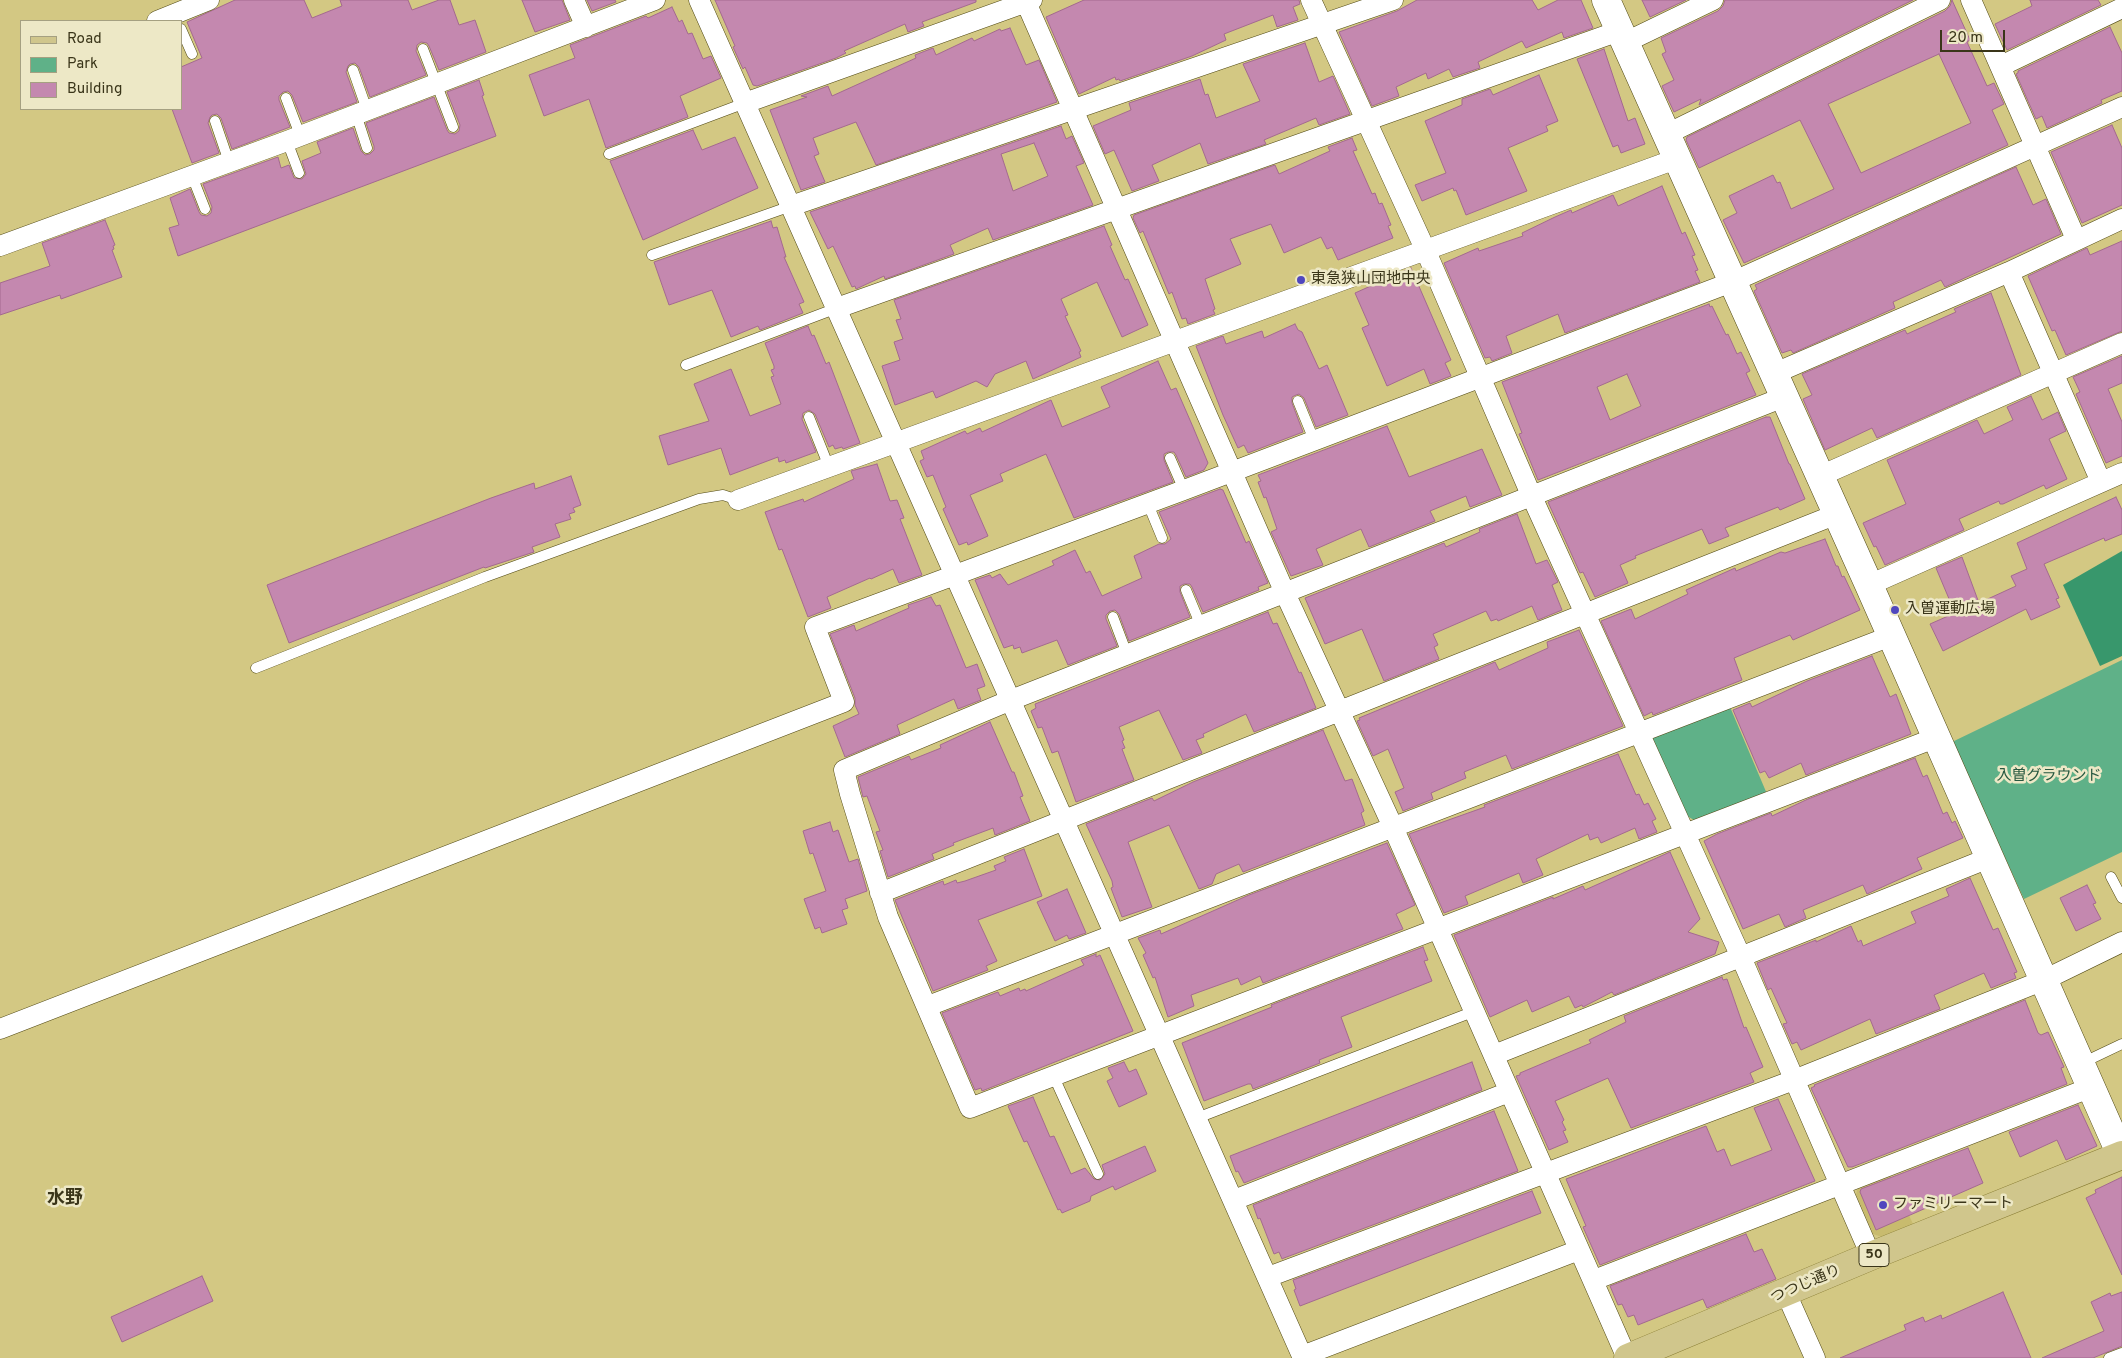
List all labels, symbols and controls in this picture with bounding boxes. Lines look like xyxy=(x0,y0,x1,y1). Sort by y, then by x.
legend xyxy=(20,20,182,110)
scale bar xyxy=(1942,20,2007,52)
text: 20 m xyxy=(1948,29,1983,48)
text: Road xyxy=(67,30,102,49)
text: Park xyxy=(67,55,98,74)
text: Building xyxy=(67,80,122,99)
place label: 東急狭山団地中央 xyxy=(1311,271,1431,289)
marker: 東急狭山団地中央 xyxy=(1295,274,1307,286)
place label: 入曽運動広場 xyxy=(1905,601,1995,619)
marker: 入曽運動広場 xyxy=(1889,604,1901,616)
park label: 入曽グラウンド xyxy=(1997,768,2101,786)
district label: 水野 xyxy=(47,1188,83,1210)
place label: ファミリーマート xyxy=(1893,1196,2013,1214)
marker: ファミリーマート xyxy=(1877,1199,1889,1211)
road number: 50 xyxy=(1859,1244,1889,1266)
street label: つつじ通り xyxy=(1768,1262,1844,1308)

